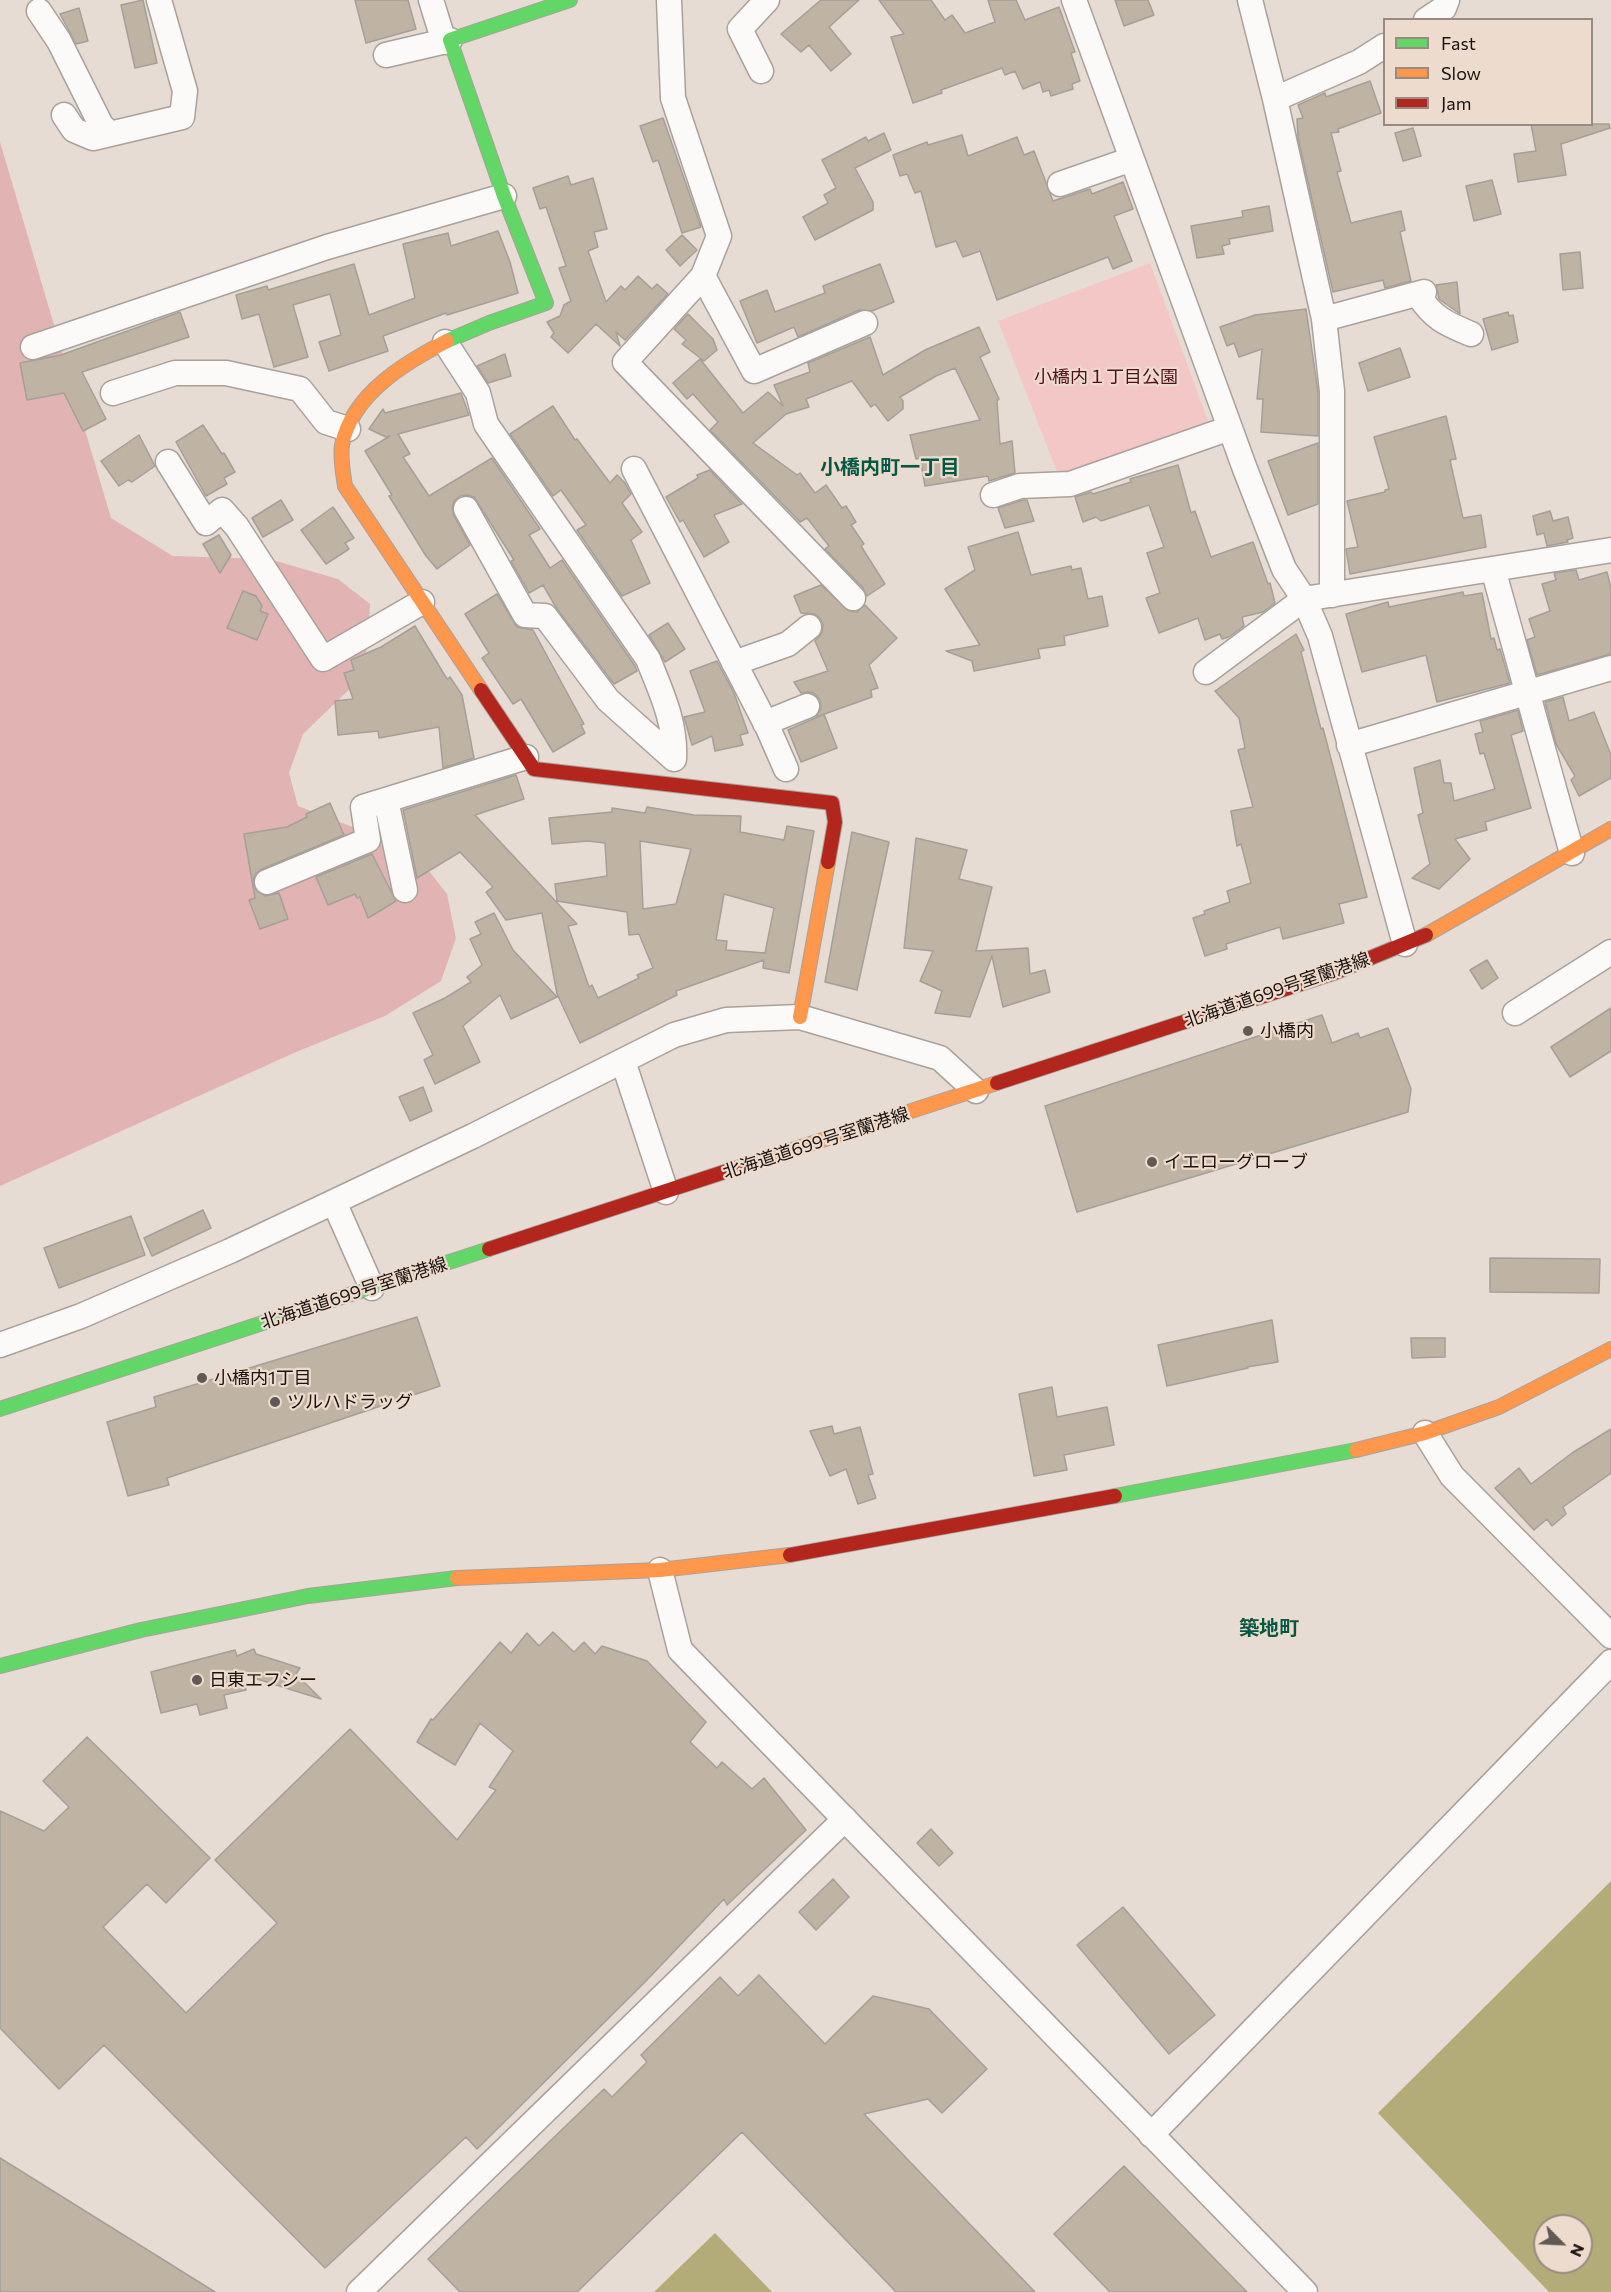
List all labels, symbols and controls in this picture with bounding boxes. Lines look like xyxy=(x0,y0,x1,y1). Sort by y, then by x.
legend xyxy=(1383,18,1593,126)
text: Fast xyxy=(1441,32,1476,54)
text: Slow xyxy=(1441,62,1481,84)
text: Jam xyxy=(1441,92,1471,114)
park label: 小橋内１丁目公園 xyxy=(1034,366,1178,388)
district label: 小橋内町一丁目 xyxy=(820,455,960,479)
street label: 北海道道699号室蘭港線 xyxy=(1182,948,1372,1032)
place label: 小橋内 xyxy=(1260,1020,1314,1042)
marker: 小橋内 xyxy=(1241,1024,1255,1038)
street label: 北海道道699号室蘭港線 xyxy=(720,1103,912,1183)
place label: イエローグローブ xyxy=(1164,1151,1308,1173)
marker: イエローグローブ xyxy=(1145,1155,1159,1169)
street label: 北海道道699号室蘭港線 xyxy=(258,1253,450,1333)
place label: 小橋内1丁目 xyxy=(214,1367,312,1389)
marker: 小橋内1丁目 xyxy=(195,1371,209,1385)
place label: ツルハドラッグ xyxy=(287,1391,413,1413)
marker: ツルハドラッグ xyxy=(268,1395,282,1409)
district label: 築地町 xyxy=(1239,1616,1299,1640)
place label: 日東エフシー xyxy=(209,1669,317,1691)
marker: 日東エフシー xyxy=(190,1673,204,1687)
north arrow xyxy=(1533,2214,1593,2274)
text: N xyxy=(1567,2241,1589,2260)

